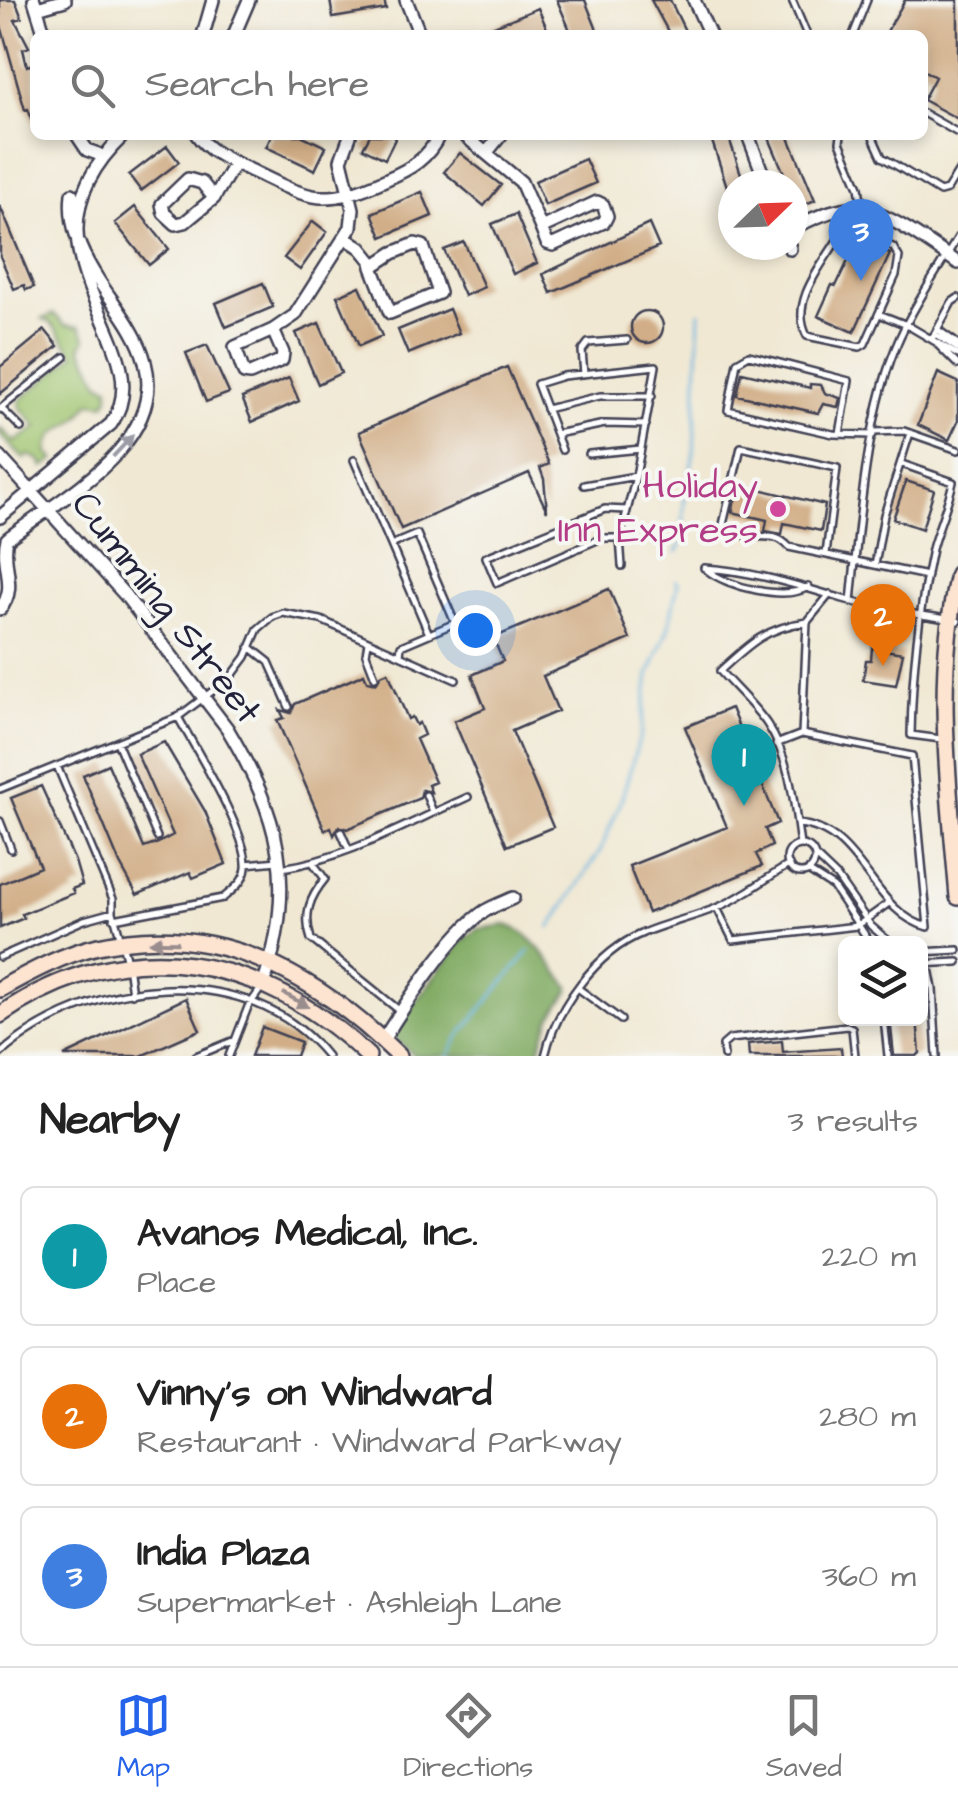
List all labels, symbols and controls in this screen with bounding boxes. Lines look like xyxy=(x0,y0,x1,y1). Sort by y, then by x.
search box xyxy=(30,30,928,140)
icon: search xyxy=(65,58,120,113)
text: Search here xyxy=(145,59,369,111)
north arrow xyxy=(718,170,808,260)
pin: 3 xyxy=(828,198,894,281)
one-way arrow xyxy=(111,434,134,458)
place label: Holiday Inn Express xyxy=(558,461,758,557)
street label: Cumming Street xyxy=(59,481,273,735)
marker: Holiday Inn Express xyxy=(767,498,789,520)
pin: 2 xyxy=(850,584,916,666)
your location xyxy=(450,605,501,656)
pin: 1 xyxy=(712,724,776,806)
one-way arrow xyxy=(148,933,180,949)
map controls xyxy=(838,936,928,1026)
button: layers xyxy=(838,936,928,1026)
one-way arrow xyxy=(282,990,310,1008)
text: Nearby xyxy=(40,1092,180,1150)
text: 3 results xyxy=(788,1099,918,1144)
text: Avanos Medical, Inc. xyxy=(137,1208,478,1260)
text: 1 xyxy=(72,1234,77,1279)
text: 220 m xyxy=(821,1234,916,1279)
text: Place xyxy=(137,1260,216,1305)
text: Vinny's on Windward xyxy=(137,1368,492,1420)
text: 2 xyxy=(65,1394,84,1439)
text: 280 m xyxy=(819,1394,916,1439)
text: Restaurant · Windward Parkway xyxy=(137,1420,622,1465)
text: India Plaza xyxy=(137,1528,309,1580)
text: 3 xyxy=(66,1554,83,1599)
text: 360 m xyxy=(822,1554,916,1599)
text: Supermarket · Ashleigh Lane xyxy=(137,1580,562,1625)
tab: Map xyxy=(116,1688,171,1787)
tab: Directions xyxy=(403,1688,533,1787)
tab: Saved xyxy=(766,1688,842,1787)

